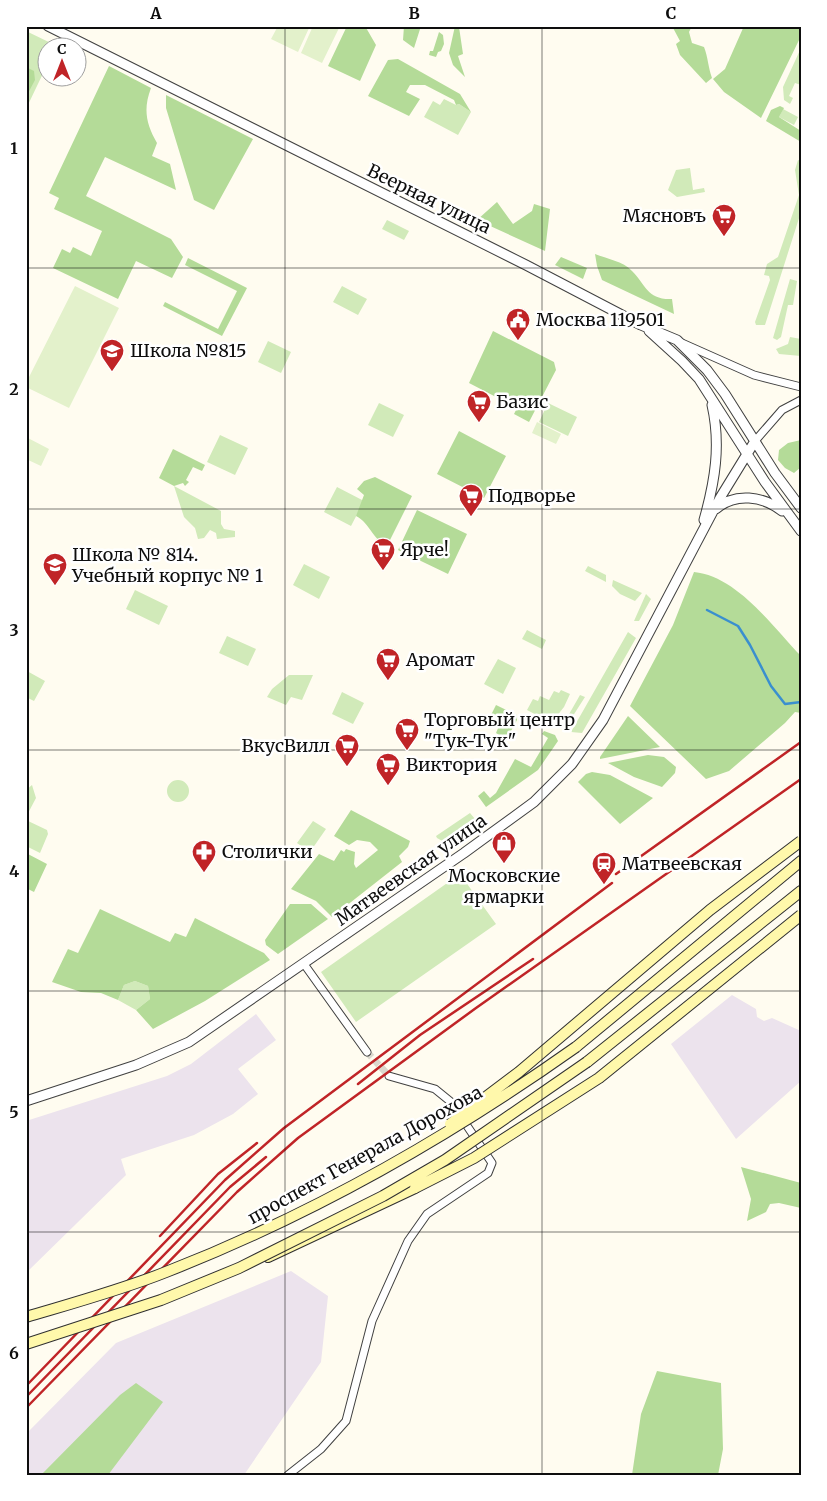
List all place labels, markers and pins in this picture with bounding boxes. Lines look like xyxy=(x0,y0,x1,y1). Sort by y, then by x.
supermarket icon: Мясновъ xyxy=(711,203,737,237)
place label: Мясновъ xyxy=(623,204,706,227)
public building icon: Москва 119501 xyxy=(505,307,531,341)
place label: Москва 119501 xyxy=(536,308,665,331)
school or university icon: Школа №815 xyxy=(99,338,125,372)
place label: Школа №815 xyxy=(130,339,247,362)
supermarket icon: Базис xyxy=(466,389,492,423)
place label: Базис xyxy=(496,390,548,413)
supermarket icon: Подворье xyxy=(458,483,484,517)
place label: Подворье xyxy=(488,484,575,507)
supermarket icon: Ярче! xyxy=(370,537,396,571)
place label: Ярче! xyxy=(400,538,449,561)
place label: Школа № 814. Учебный корпус № 1 xyxy=(71,543,263,587)
school or university icon: Школа № 814. Учебный корпус № 1 xyxy=(42,552,68,586)
supermarket icon: Аромат xyxy=(375,647,401,681)
place label: Аромат xyxy=(405,648,475,671)
place label: Торговый центр "Тук-Тук" xyxy=(424,708,575,752)
supermarket icon: Торговый центр "Тук-Тук" xyxy=(394,717,420,751)
supermarket icon: ВкусВилл xyxy=(334,733,360,767)
place label: ВкусВилл xyxy=(242,734,330,757)
supermarket icon: Виктория xyxy=(375,752,401,786)
place label: Виктория xyxy=(406,753,497,776)
shop icon: Московские ярмарки xyxy=(491,830,517,864)
pharmacy icon: Столички xyxy=(191,839,217,873)
place label: Столички xyxy=(222,840,313,863)
station icon: Матвеевская xyxy=(591,851,617,885)
place label: Матвеевская xyxy=(622,852,742,875)
place label: Московские ярмарки xyxy=(448,864,560,908)

